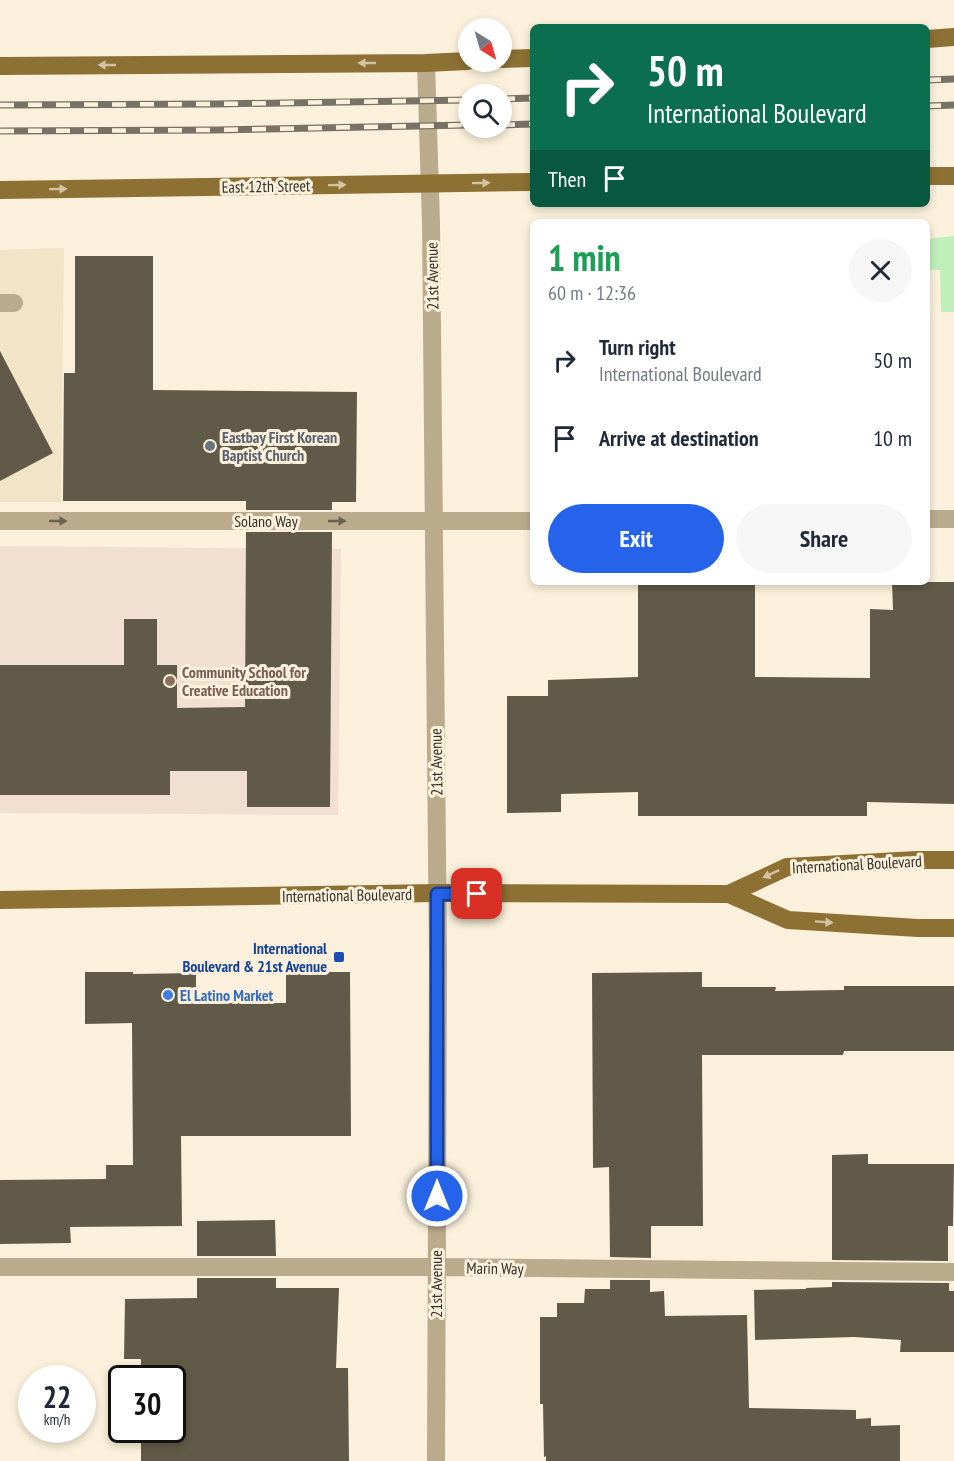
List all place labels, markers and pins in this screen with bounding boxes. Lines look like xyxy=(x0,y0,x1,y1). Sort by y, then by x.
place label: Eastbay First Korean Baptist Church xyxy=(222,427,337,465)
marker: Eastbay First Korean Baptist Church xyxy=(203,439,217,453)
place label: Community School for Creative Education xyxy=(182,662,306,700)
marker: Community School for Creative Education xyxy=(163,674,177,688)
pin xyxy=(451,868,502,919)
place label: International Boulevard & 21st Avenue xyxy=(182,938,327,976)
marker: International Boulevard & 21st Avenue xyxy=(332,950,346,964)
place label: El Latino Market xyxy=(180,985,273,1005)
marker: El Latino Market xyxy=(161,988,175,1002)

